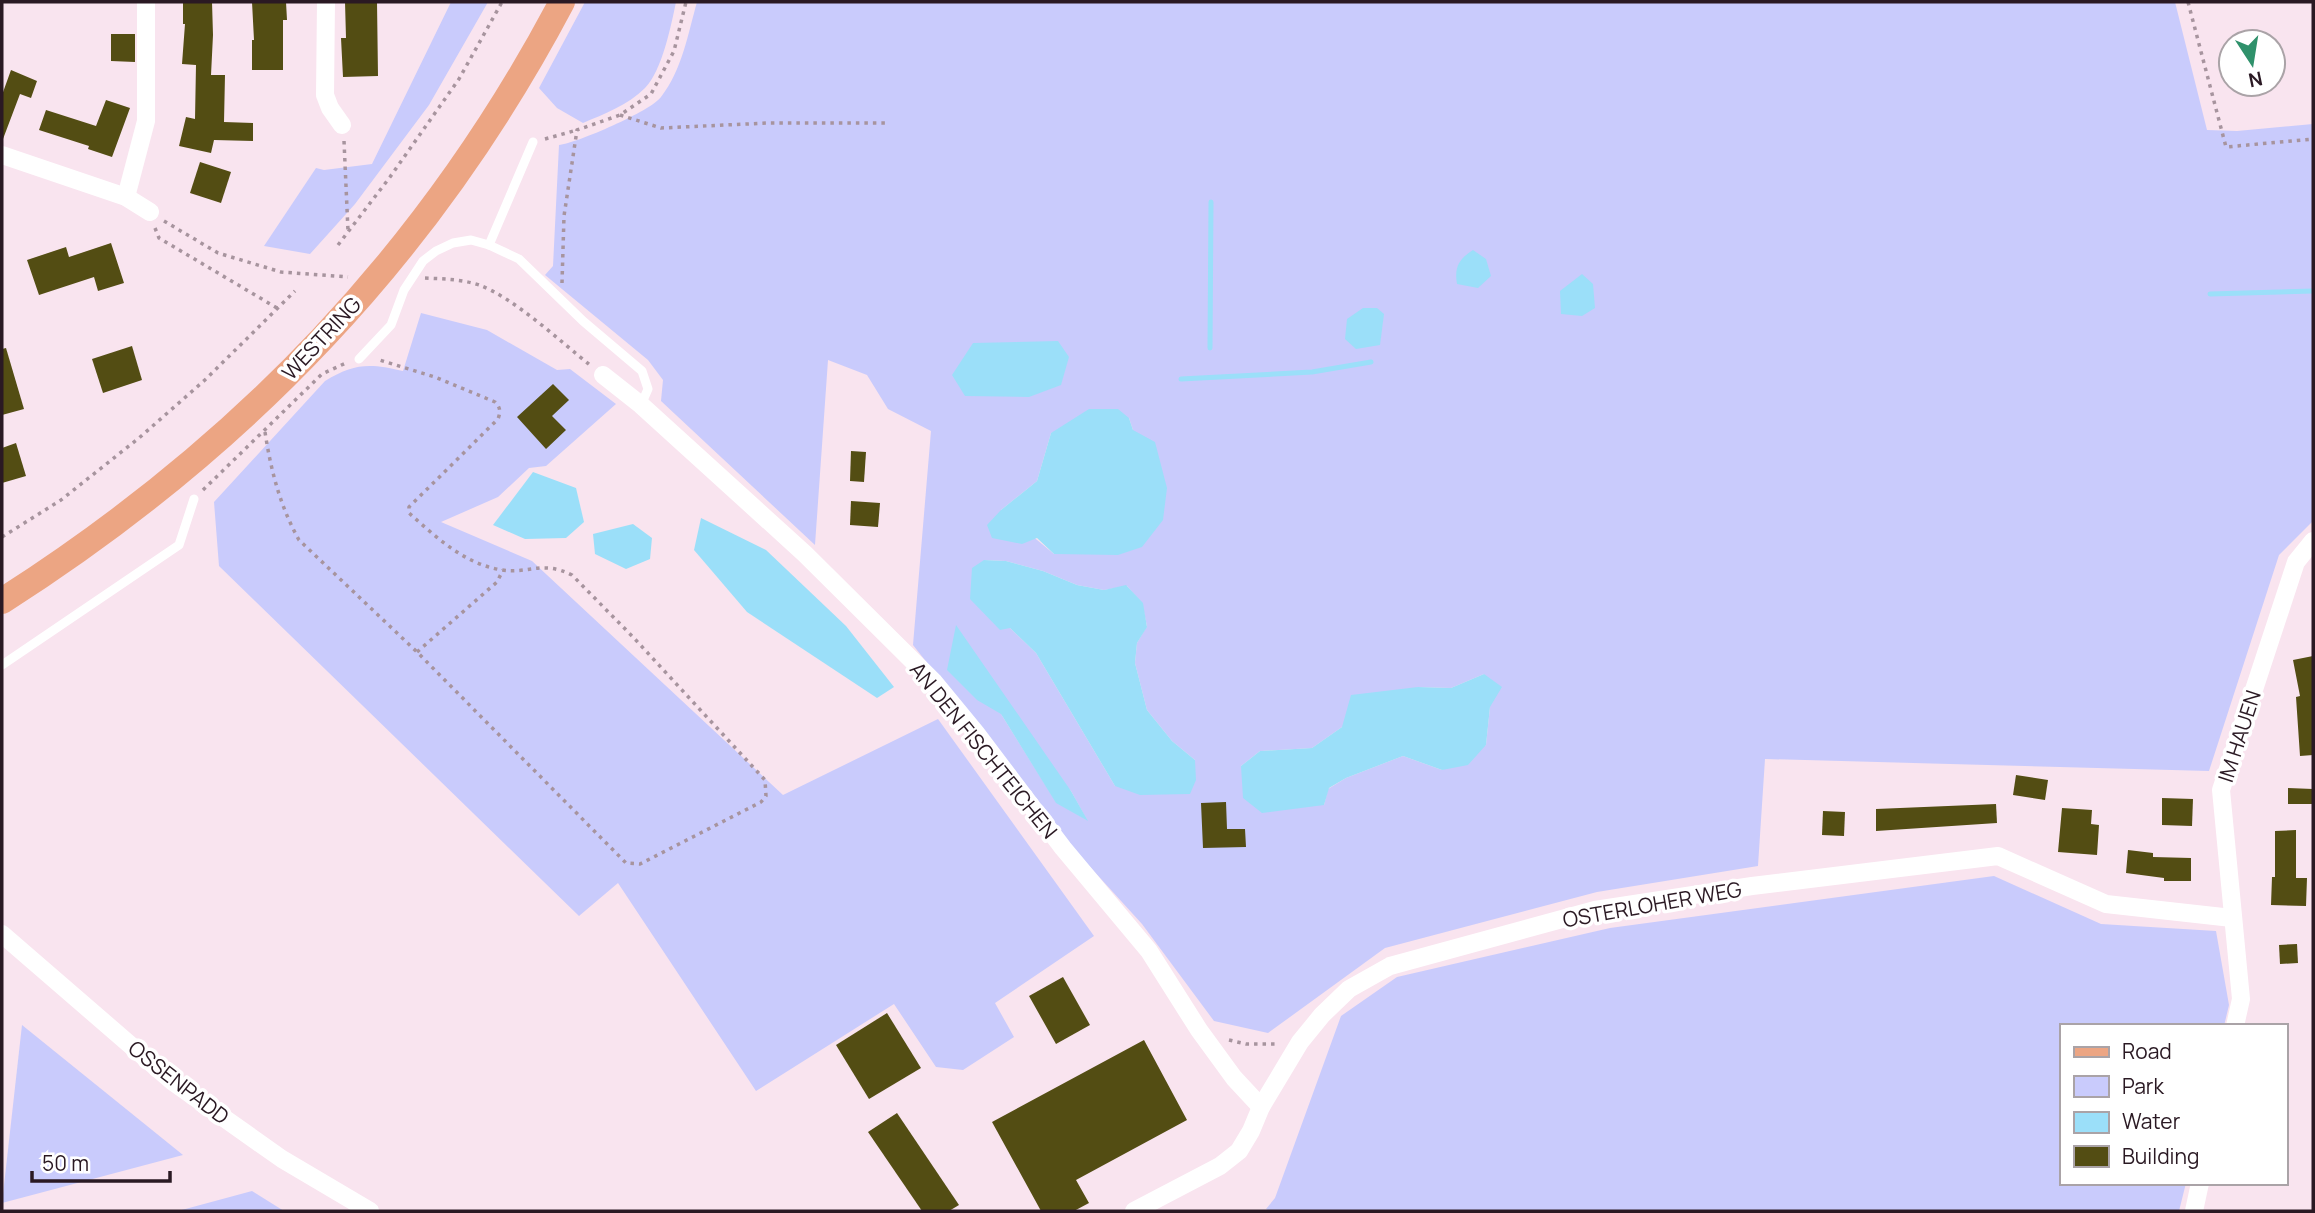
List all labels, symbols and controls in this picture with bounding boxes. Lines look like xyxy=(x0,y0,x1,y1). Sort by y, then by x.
north arrow xyxy=(2217,28,2287,98)
text: N xyxy=(2246,65,2265,94)
street label: WESTRING xyxy=(275,290,367,386)
street label: AN DEN FISCHTEICHEN xyxy=(904,656,1064,844)
street label: IM HAUEN xyxy=(2211,686,2267,786)
street label: OSTERLOHER WEG xyxy=(1560,874,1744,933)
legend xyxy=(2060,1024,2287,1185)
street label: OSSENPADD xyxy=(123,1034,235,1130)
text: Road xyxy=(2122,1037,2172,1065)
text: Park xyxy=(2122,1072,2164,1100)
text: Water xyxy=(2122,1107,2181,1135)
scale bar xyxy=(32,1140,170,1184)
text: Building xyxy=(2122,1142,2199,1170)
text: 50 m xyxy=(42,1149,89,1177)

